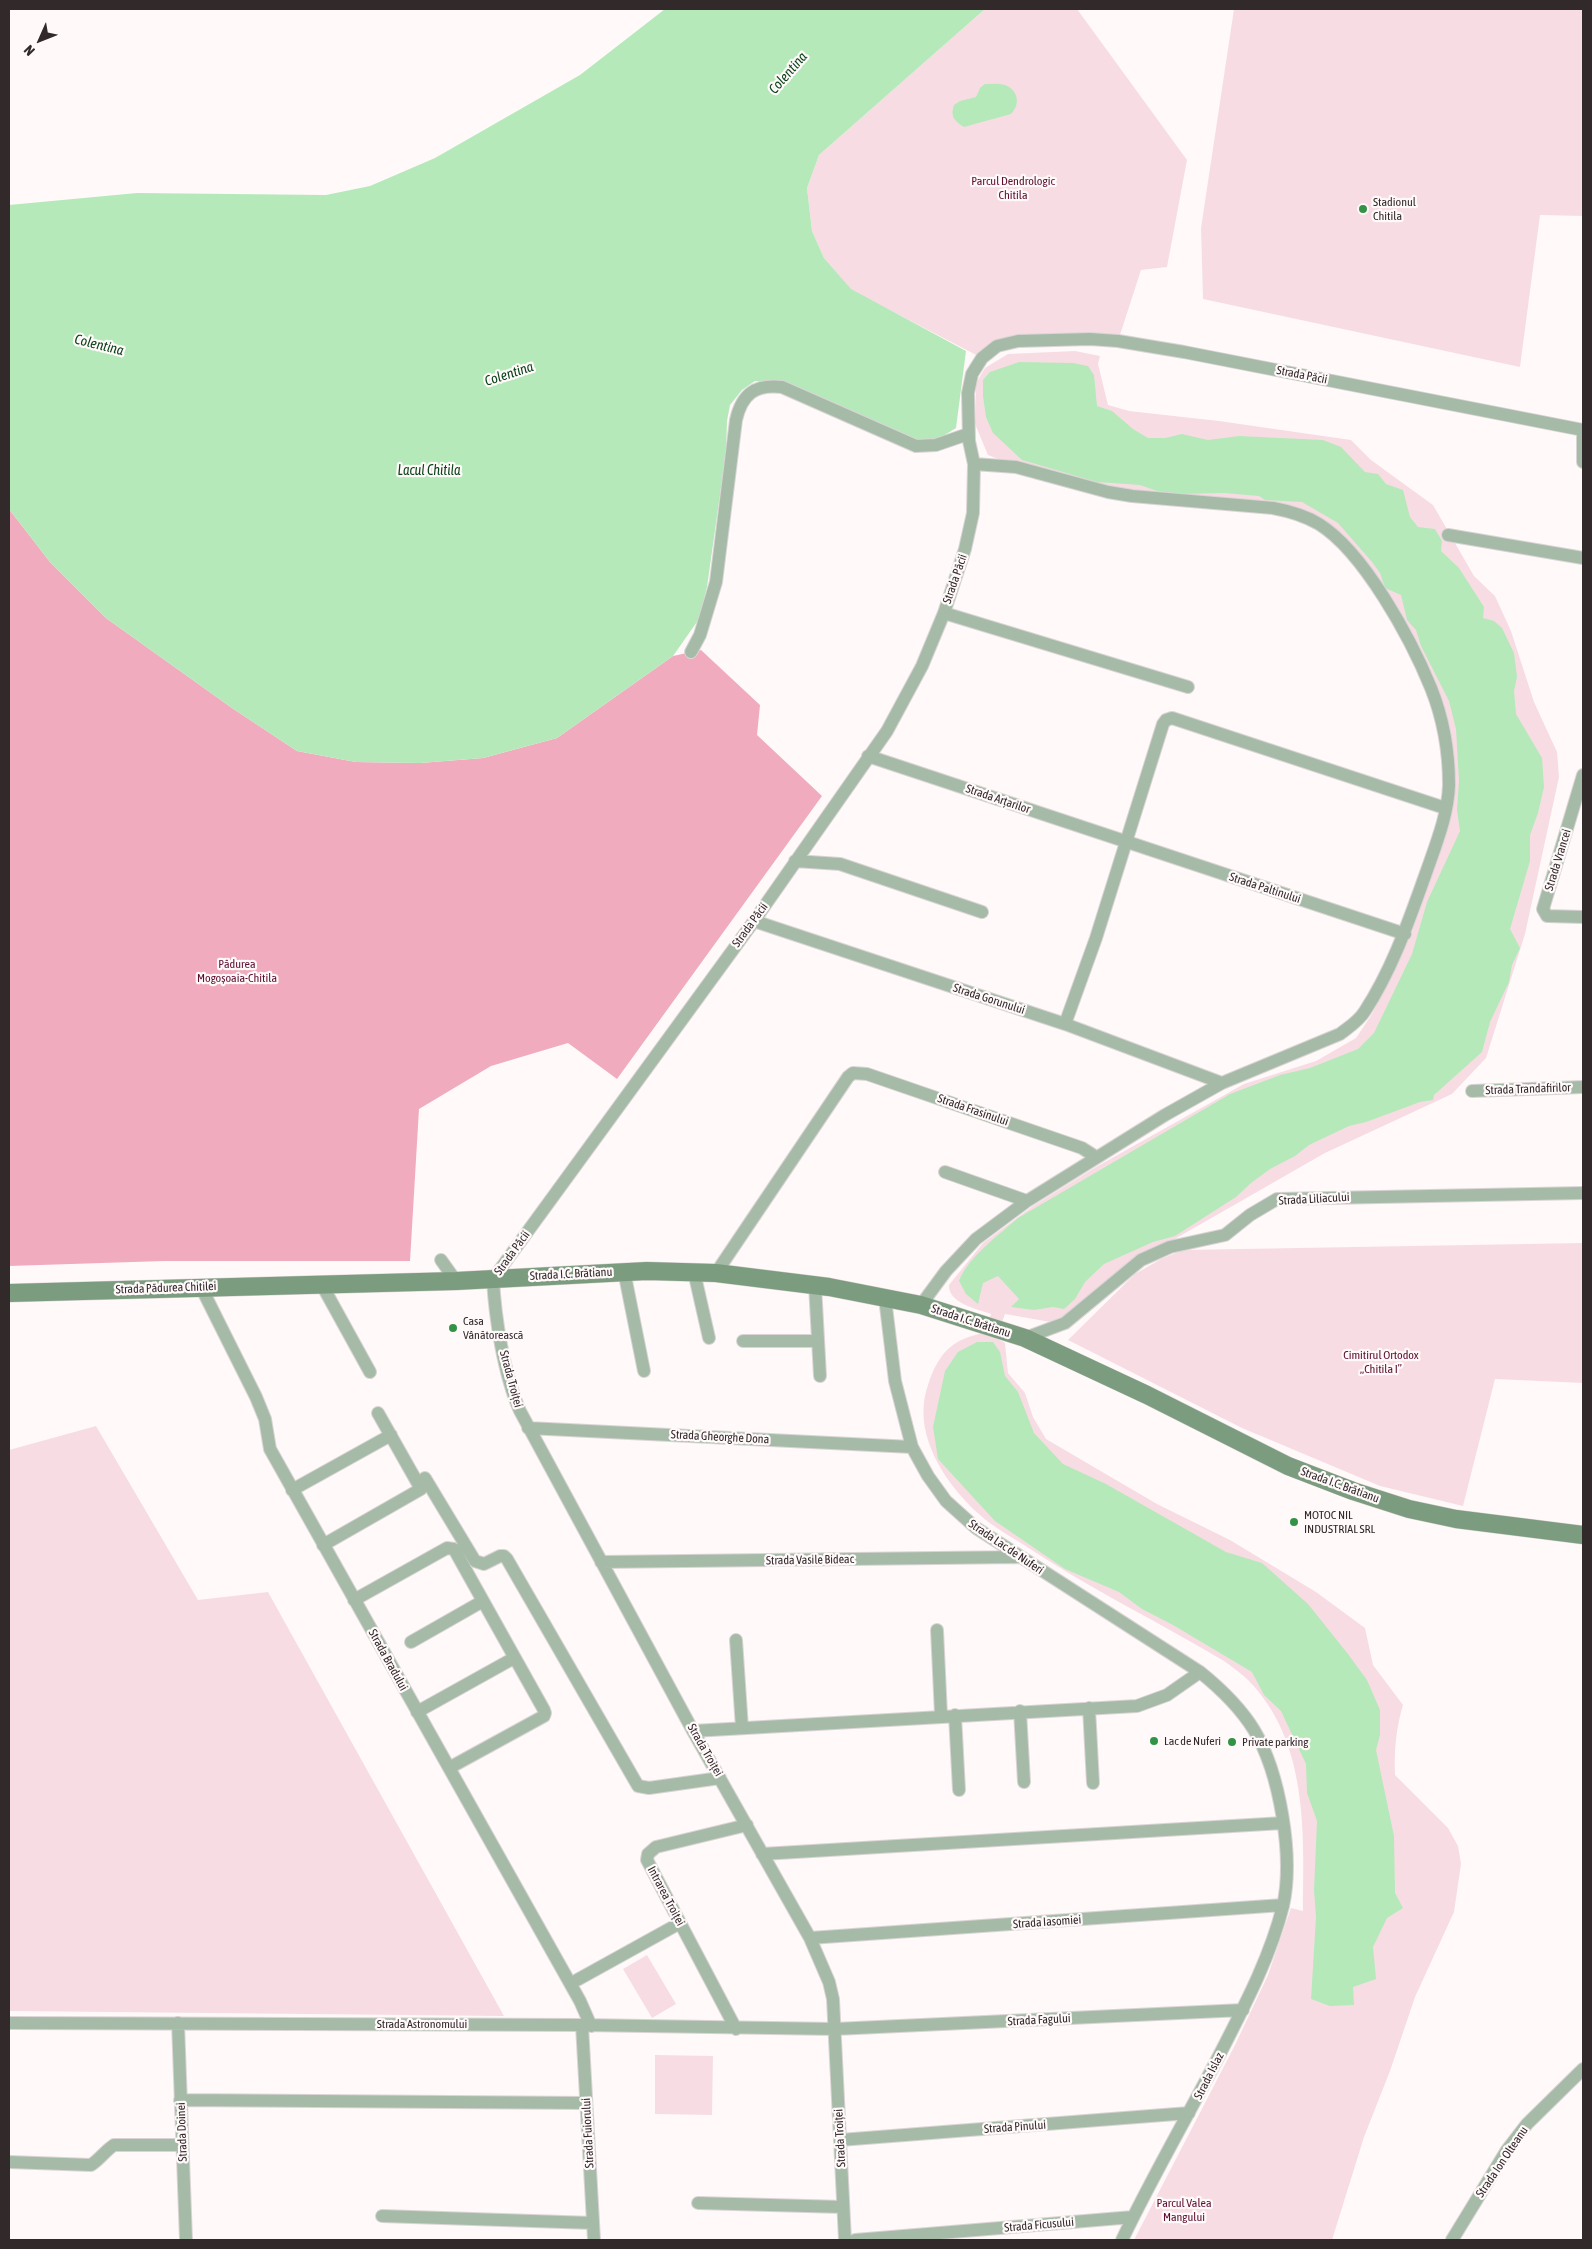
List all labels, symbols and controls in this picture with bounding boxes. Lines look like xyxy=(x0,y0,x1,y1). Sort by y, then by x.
north arrow xyxy=(15,15,65,65)
text: N xyxy=(21,42,38,59)
water label: Colentina xyxy=(765,49,811,97)
park label: Parcul Dendrologic Chitila xyxy=(971,174,1055,202)
place label: Stadionul Chitila xyxy=(1373,195,1416,223)
marker: Stadionul Chitila xyxy=(1357,203,1369,215)
water label: Colentina xyxy=(73,331,125,359)
water label: Colentina xyxy=(483,358,535,390)
street label: Strada Păcii xyxy=(1275,363,1329,387)
water label: Lacul Chitila xyxy=(397,463,461,479)
street label: Strada Păcii xyxy=(940,552,970,606)
street label: Strada Arțarilor xyxy=(964,781,1032,817)
street label: Strada Vrancei xyxy=(1542,828,1574,892)
street label: Strada Paltinului xyxy=(1227,870,1303,906)
street label: Strada Păcii xyxy=(729,900,771,950)
park label: Pădurea Mogoșoaia-Chitila xyxy=(197,957,277,985)
street label: Strada Gorunului xyxy=(951,981,1027,1017)
street label: Strada Trandafirilor xyxy=(1485,1080,1571,1098)
street label: Strada Frasinului xyxy=(936,1091,1010,1129)
street label: Strada Liliacului xyxy=(1278,1190,1350,1208)
street label: Strada Păcii xyxy=(491,1228,533,1278)
street label: Strada I.C. Brătianu xyxy=(529,1265,613,1283)
street label: Strada Pădurea Chitilei xyxy=(115,1279,217,1297)
street label: Strada I.C. Brătianu xyxy=(929,1301,1013,1341)
place label: Casa Vânătorească xyxy=(463,1314,523,1342)
marker: Casa Vânătorească xyxy=(447,1322,459,1334)
park label: Cimitirul Ortodox „Chitila I” xyxy=(1343,1348,1419,1376)
street label: Strada Troiței xyxy=(496,1349,526,1409)
street label: Strada Gheorghe Dona xyxy=(670,1427,770,1447)
street label: Strada I.C. Brătianu xyxy=(1299,1464,1381,1506)
place label: MOTOC NIL INDUSTRIAL SRL xyxy=(1304,1508,1375,1536)
marker: MOTOC NIL INDUSTRIAL SRL xyxy=(1288,1516,1300,1528)
street label: Strada Lac de Nuferi xyxy=(966,1517,1046,1577)
street label: Strada Vasile Bideac xyxy=(766,1552,854,1568)
street label: Strada Bradului xyxy=(365,1627,411,1693)
street label: Strada Troiței xyxy=(684,1721,726,1779)
place label: Lac de Nuferi xyxy=(1164,1734,1221,1748)
marker: Lac de Nuferi xyxy=(1148,1735,1160,1747)
place label: Private parking xyxy=(1242,1735,1308,1749)
marker: Private parking xyxy=(1226,1736,1238,1748)
street label: Intrarea Troiței xyxy=(644,1864,688,1928)
street label: Strada Iasomiei xyxy=(1012,1912,1082,1932)
street label: Strada Fagului xyxy=(1007,2011,1071,2029)
street label: Strada Astronomului xyxy=(377,2017,467,2031)
street label: Strada Islaz xyxy=(1191,2050,1227,2102)
street label: Strada Fuiorului xyxy=(579,2098,597,2168)
street label: Strada Doinei xyxy=(174,2102,190,2162)
street label: Strada Troiței xyxy=(831,2109,849,2167)
street label: Strada Pinului xyxy=(984,2118,1046,2136)
street label: Strada Ion Olteanu xyxy=(1473,2124,1531,2200)
park label: Parcul Valea Mangului xyxy=(1156,2196,1212,2224)
street label: Strada Ficusului xyxy=(1004,2215,1074,2235)

